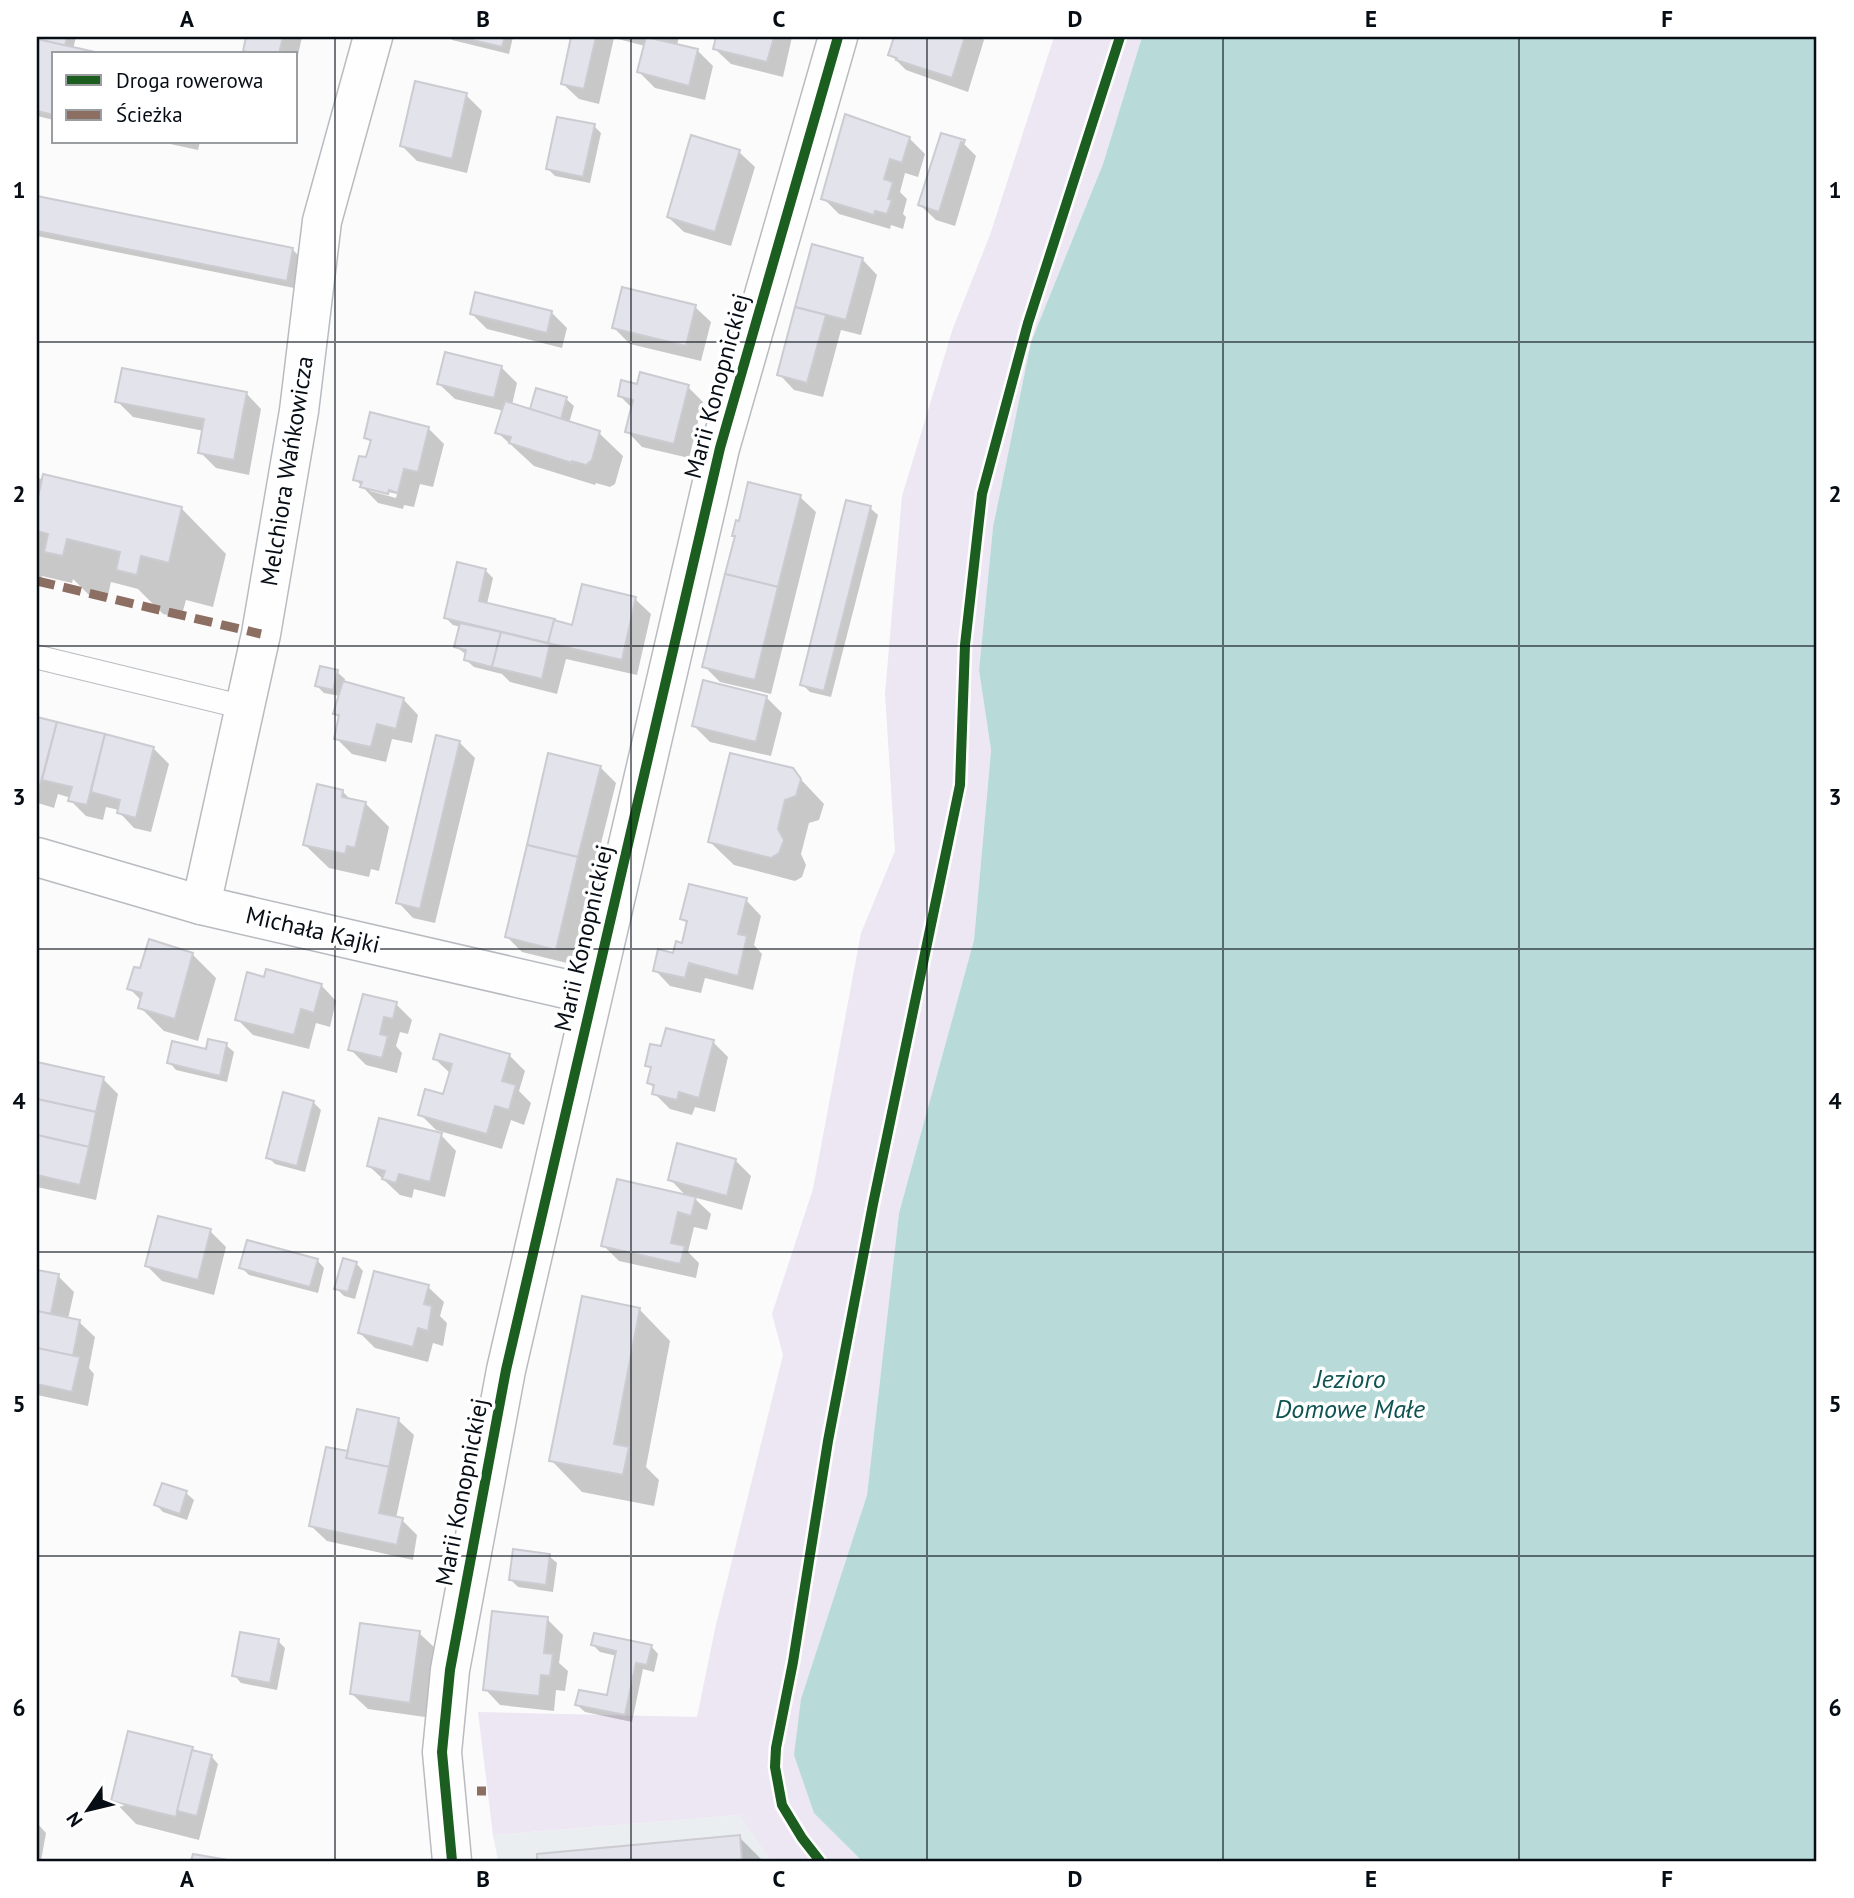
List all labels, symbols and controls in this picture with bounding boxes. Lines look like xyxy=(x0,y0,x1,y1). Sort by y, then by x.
text: A xyxy=(180,4,194,33)
text: B xyxy=(476,4,490,33)
text: C xyxy=(773,4,786,33)
text: D xyxy=(1068,4,1082,33)
text: E xyxy=(1365,4,1377,33)
text: F xyxy=(1661,4,1673,33)
legend xyxy=(52,52,298,144)
text: Droga rowerowa xyxy=(116,67,263,94)
text: Ścieżka xyxy=(116,101,183,128)
text: 1 xyxy=(12,175,26,204)
text: 1 xyxy=(1828,175,1842,204)
street label: Marii Konopnickiej xyxy=(677,290,756,482)
street label: Melchiora Wańkowicza xyxy=(253,354,320,588)
text: 2 xyxy=(12,479,26,508)
text: 2 xyxy=(1828,479,1842,508)
text: 3 xyxy=(12,782,26,811)
text: 3 xyxy=(1828,782,1842,811)
street label: Marii Konopnickiej xyxy=(547,842,620,1034)
street label: Michała Kajki xyxy=(243,899,383,960)
text: 4 xyxy=(12,1086,26,1115)
text: 4 xyxy=(1828,1086,1842,1115)
water label: Jezioro Domowe Małe xyxy=(1275,1362,1425,1425)
text: 5 xyxy=(12,1389,26,1418)
text: 5 xyxy=(1828,1389,1842,1418)
street label: Marii Konopnickiej xyxy=(428,1395,495,1588)
text: 6 xyxy=(12,1693,26,1722)
text: 6 xyxy=(1828,1693,1842,1722)
north arrow xyxy=(52,1776,122,1846)
text: N xyxy=(61,1808,87,1832)
text: A xyxy=(180,1864,194,1893)
text: B xyxy=(476,1864,490,1893)
text: C xyxy=(773,1864,786,1893)
text: D xyxy=(1068,1864,1082,1893)
text: E xyxy=(1365,1864,1377,1893)
text: F xyxy=(1661,1864,1673,1893)

